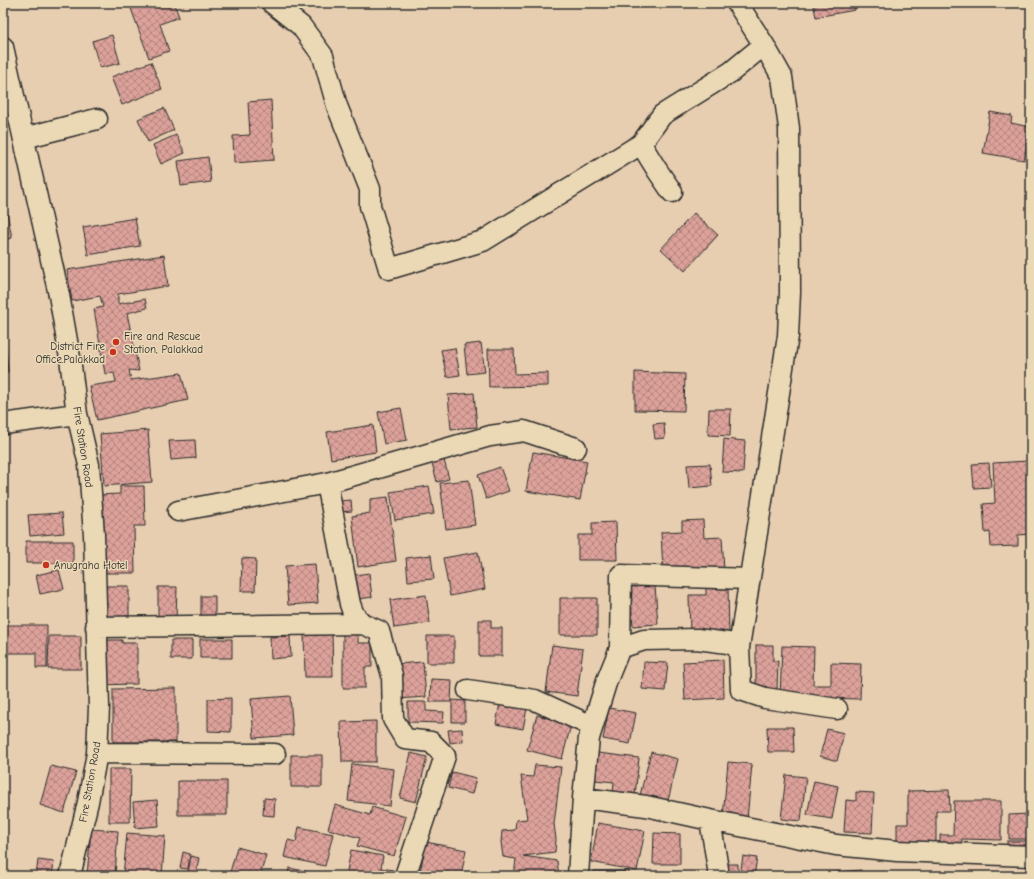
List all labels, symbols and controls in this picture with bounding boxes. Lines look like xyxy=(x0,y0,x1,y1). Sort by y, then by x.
place label: Fire and Rescue Station, Palakkad xyxy=(124,330,203,356)
marker: Fire and Rescue Station, Palakkad xyxy=(111,337,121,347)
place label: District Fire Office.Palakkad xyxy=(35,340,105,366)
marker: District Fire Office.Palakkad xyxy=(108,347,118,357)
street label: Fire Station Road xyxy=(70,406,96,489)
place label: Anugraha Hotel xyxy=(54,559,127,572)
marker: Anugraha Hotel xyxy=(41,560,51,570)
street label: Fire Station Road xyxy=(77,740,104,823)

